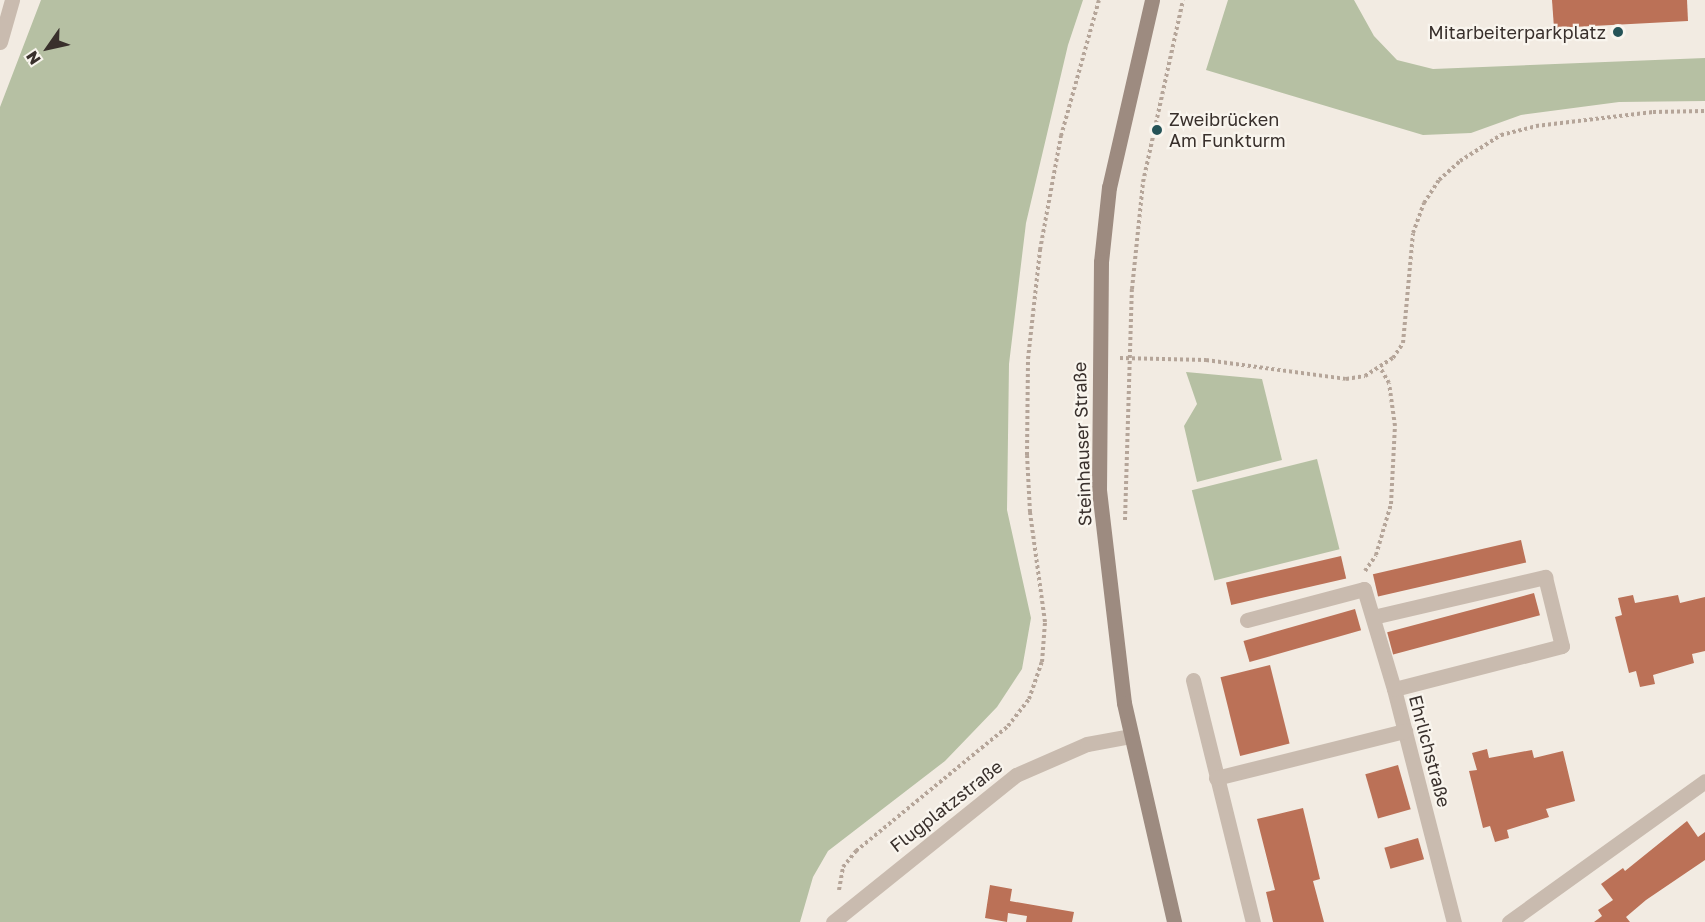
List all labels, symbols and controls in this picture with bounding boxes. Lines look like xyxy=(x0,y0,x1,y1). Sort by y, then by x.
north arrow xyxy=(18,18,78,78)
place label: Mitarbeiterparkplatz xyxy=(1428,21,1606,43)
marker: Mitarbeiterparkplatz xyxy=(1611,25,1625,39)
text: N xyxy=(21,47,45,69)
place label: Zweibrücken Am Funkturm xyxy=(1169,109,1286,152)
marker: Zweibrücken Am Funkturm xyxy=(1150,123,1164,137)
street label: Steinhauser Straße xyxy=(1068,361,1096,527)
street label: Ehrlichstraße xyxy=(1405,693,1455,809)
street label: Flugplatzstraße xyxy=(886,755,1006,857)

